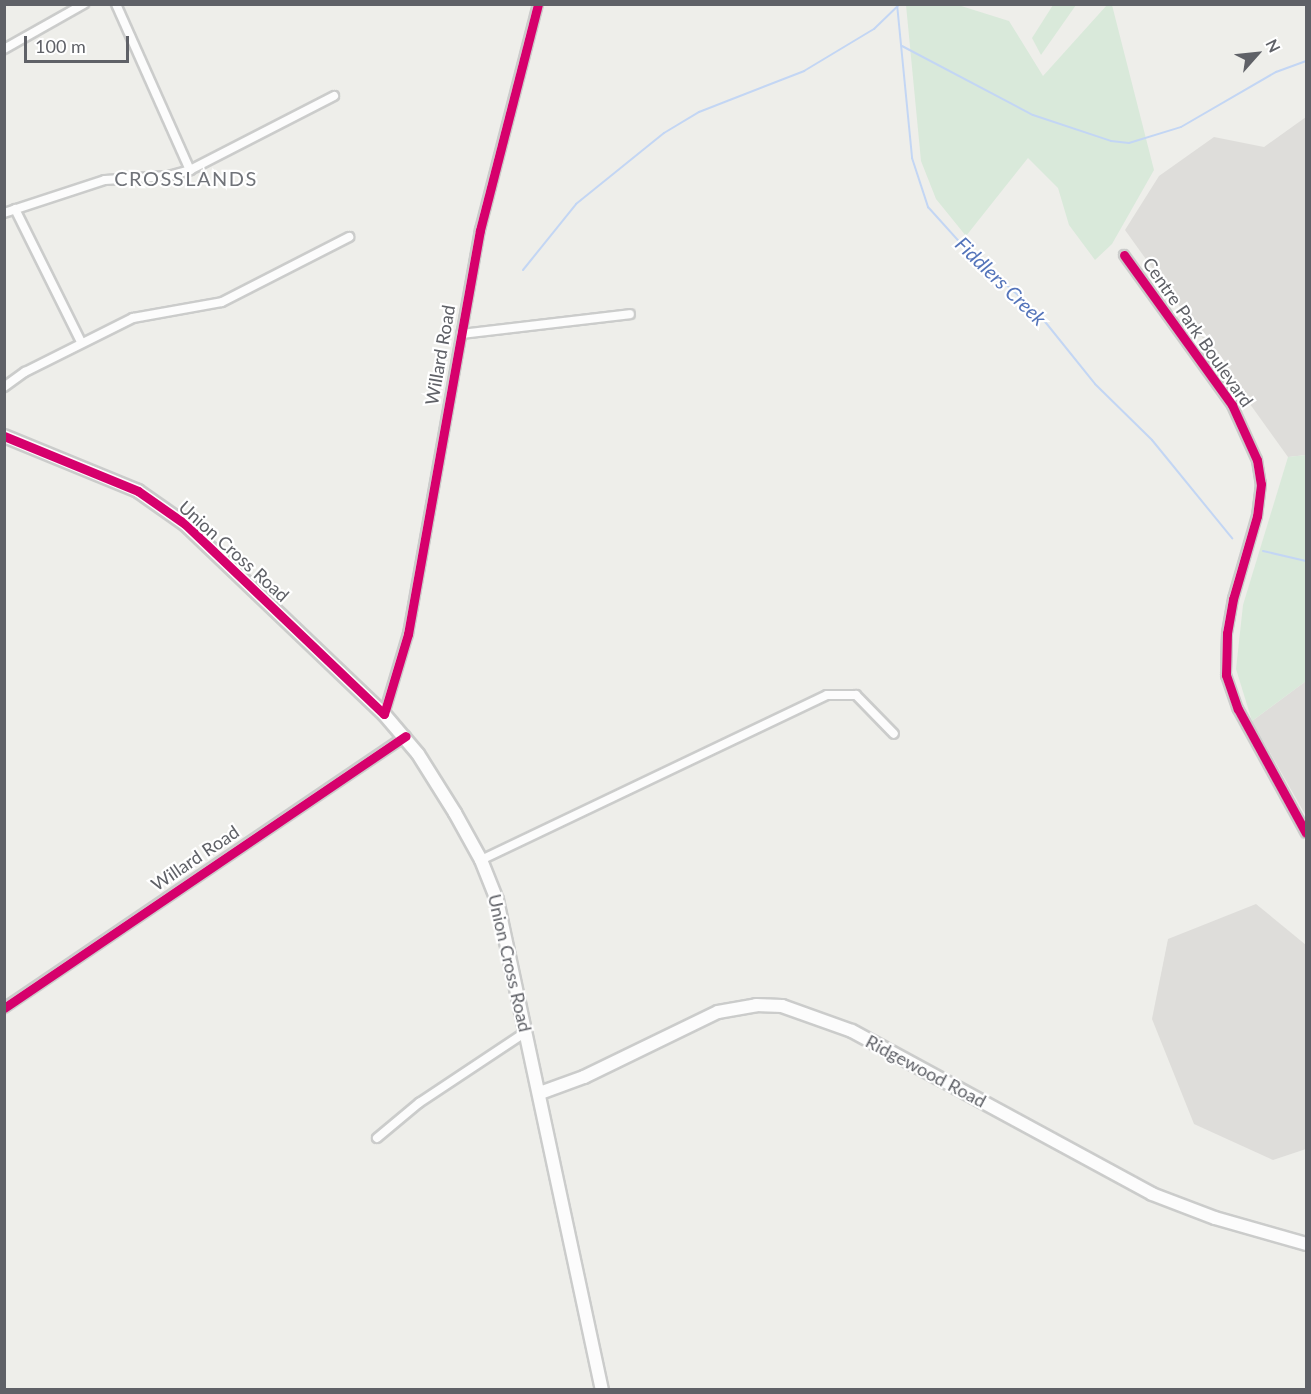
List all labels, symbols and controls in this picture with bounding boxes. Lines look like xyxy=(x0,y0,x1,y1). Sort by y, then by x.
scale bar xyxy=(27,24,132,62)
north arrow xyxy=(1227,24,1287,84)
text: 100 m xyxy=(35,35,86,57)
text: N xyxy=(1262,36,1285,55)
district label: CROSSLANDS xyxy=(114,166,258,190)
water label: Fiddlers Creek xyxy=(951,232,1051,330)
street label: Centre Park Boulevard xyxy=(1138,253,1258,411)
street label: Willard Road xyxy=(421,303,459,407)
street label: Union Cross Road xyxy=(175,496,293,606)
street label: Willard Road xyxy=(147,821,243,895)
street label: Union Cross Road xyxy=(484,892,536,1034)
street label: Ridgewood Road xyxy=(862,1030,990,1112)

